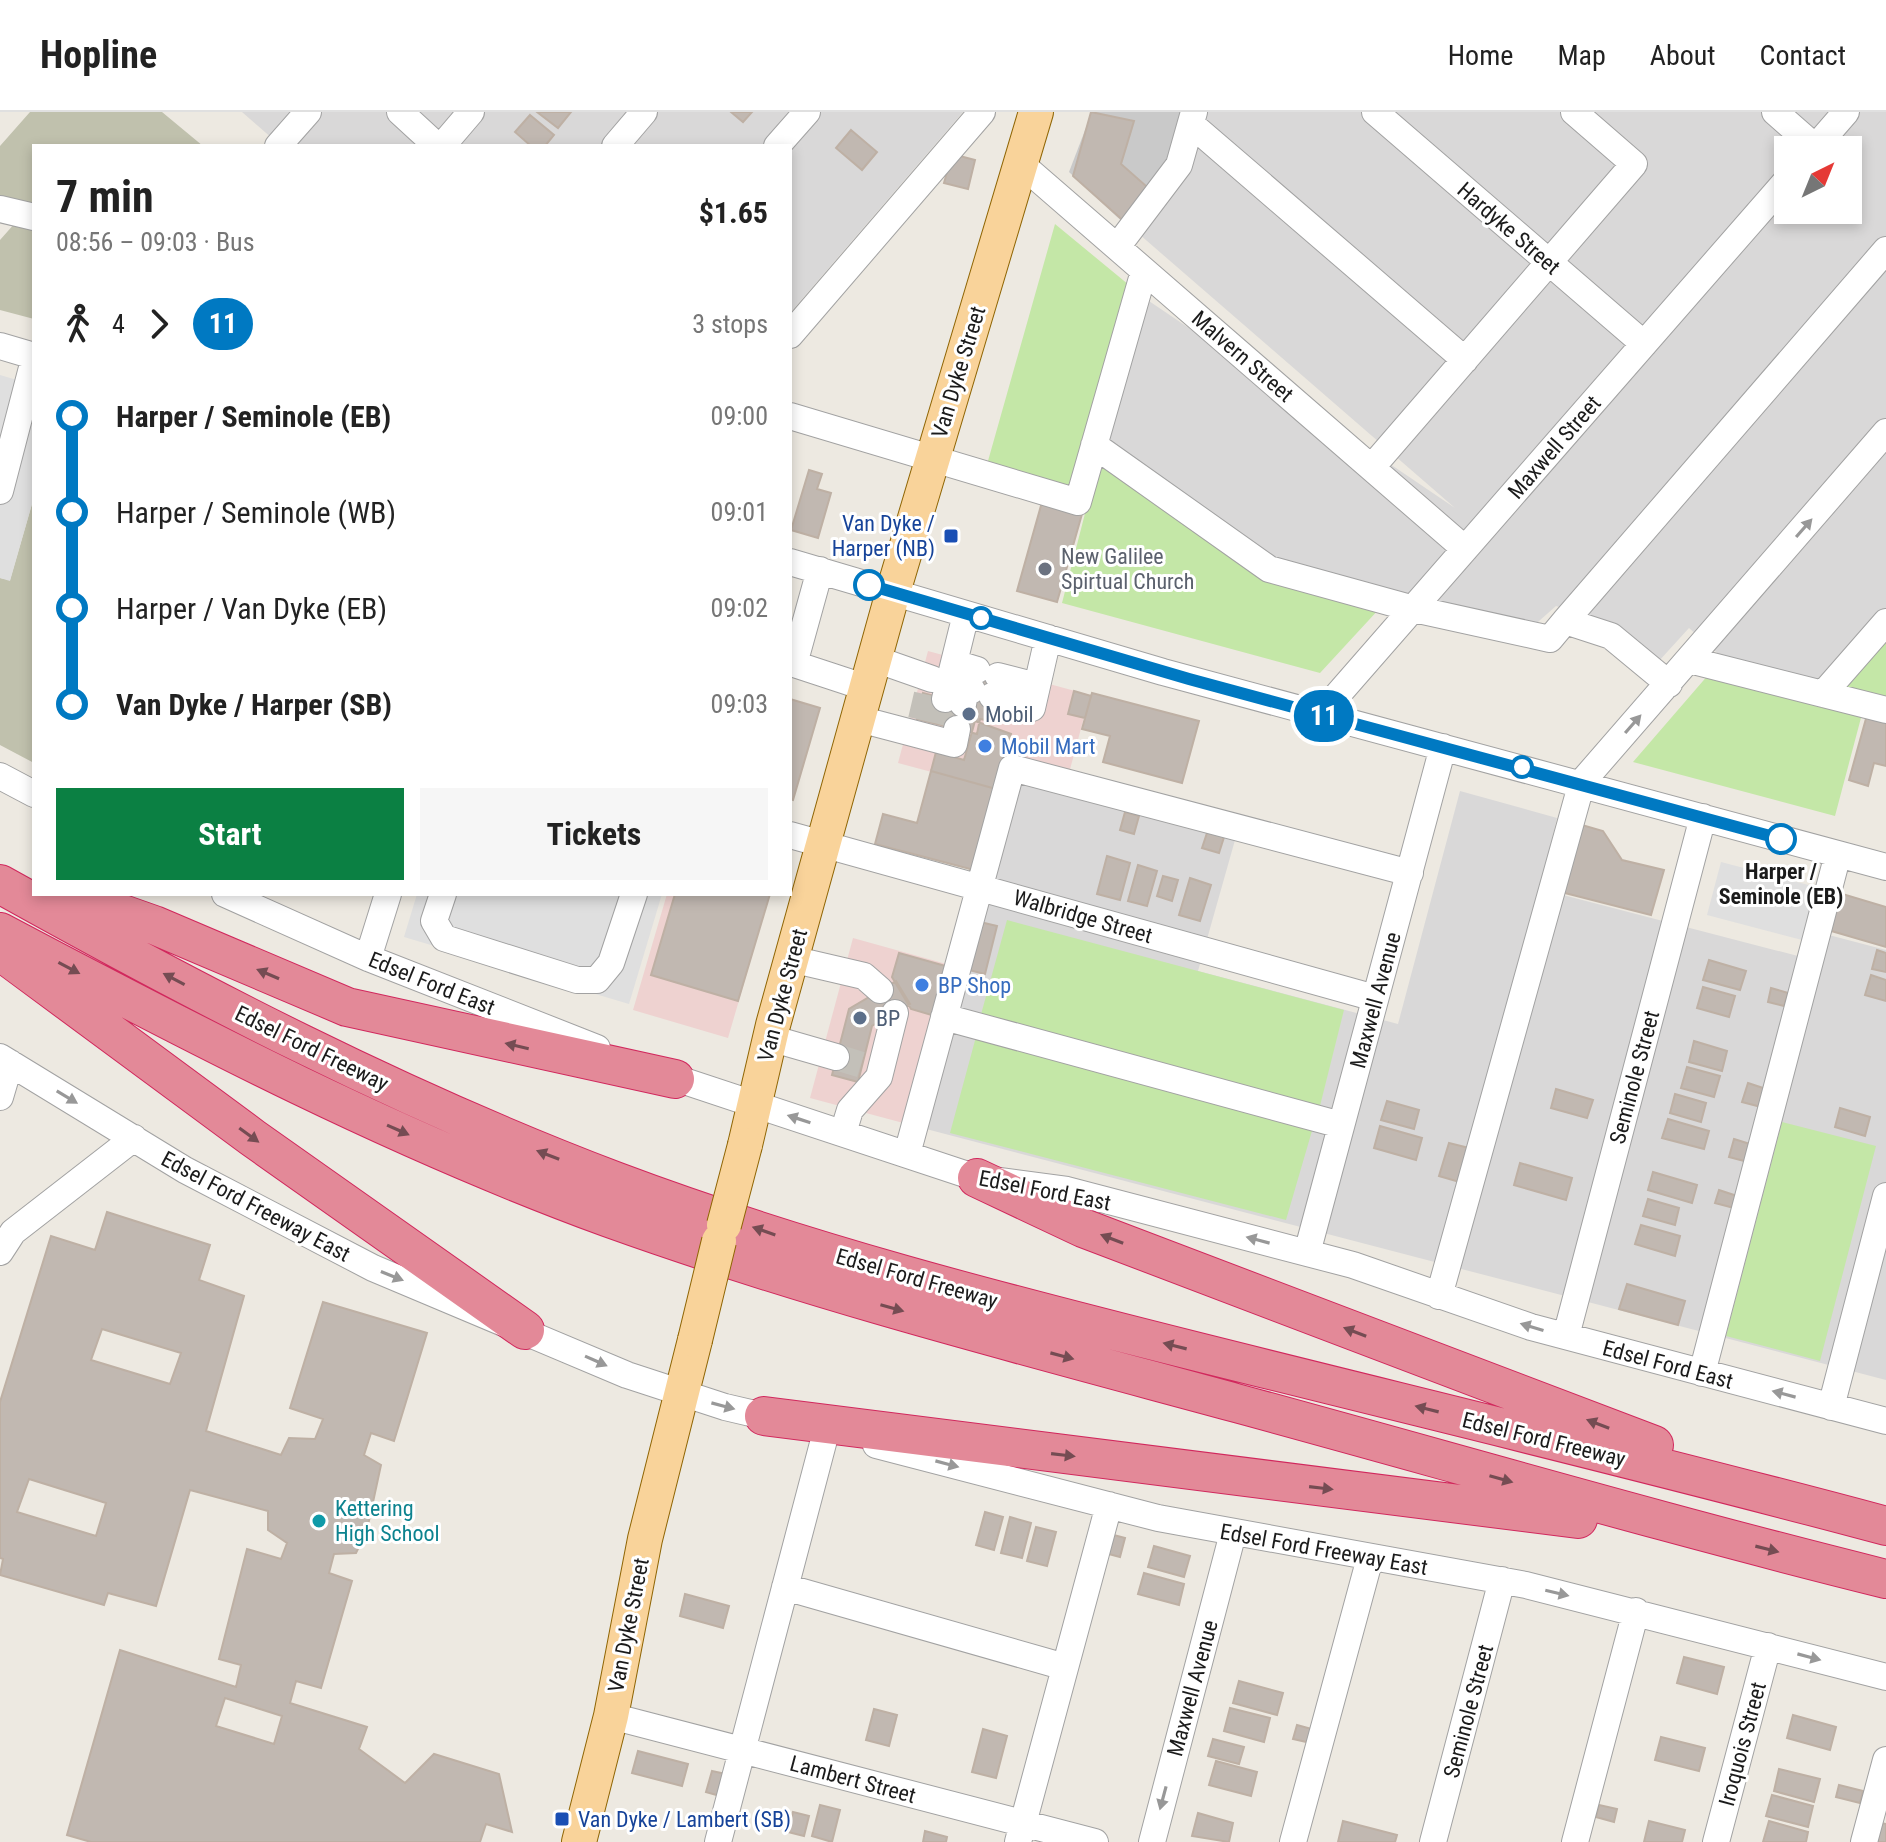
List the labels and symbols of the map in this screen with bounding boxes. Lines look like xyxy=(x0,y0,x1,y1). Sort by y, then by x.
north arrow xyxy=(1774,136,1862,224)
street label: Hardyke Street xyxy=(1452,177,1565,280)
street label: Van Dyke Street xyxy=(927,303,990,441)
street label: Malvern Street xyxy=(1187,306,1298,407)
street label: Maxwell Street xyxy=(1503,391,1606,504)
place label: Van Dyke / Harper (NB) xyxy=(832,511,935,562)
one-way arrow xyxy=(1795,518,1812,538)
marker: Van Dyke / Harper (NB) xyxy=(942,527,960,545)
place label: New Galilee Spirtual Church xyxy=(1061,544,1194,594)
marker: New Galilee Spirtual Church xyxy=(1036,560,1054,578)
unlabelled marker xyxy=(854,570,884,600)
unlabelled marker xyxy=(970,607,992,629)
line badge: 11 xyxy=(1288,690,1360,742)
place label: Mobil xyxy=(985,702,1034,727)
marker: Mobil xyxy=(960,705,978,723)
one-way arrow xyxy=(1624,714,1641,734)
place label: Mobil Mart xyxy=(1001,734,1096,759)
marker: Mobil Mart xyxy=(976,737,994,755)
unlabelled marker xyxy=(1511,756,1533,778)
marker: Harper / Seminole (EB) xyxy=(1766,824,1796,854)
place label: Harper / Seminole (EB) xyxy=(1719,859,1843,909)
street label: Walbridge Street xyxy=(1011,885,1155,948)
street label: Van Dyke Street xyxy=(753,926,812,1064)
street label: Maxwell Avenue xyxy=(1345,929,1406,1071)
street label: Edsel Ford East xyxy=(365,947,499,1020)
one-way arrow xyxy=(58,961,80,975)
one-way arrow xyxy=(256,968,280,981)
one-way arrow xyxy=(163,973,185,987)
place label: BP Shop xyxy=(938,973,1011,998)
marker: BP Shop xyxy=(913,976,931,994)
street label: Edsel Ford Freeway xyxy=(231,1001,392,1096)
place label: BP xyxy=(876,1006,900,1031)
street label: Seminole Street xyxy=(1605,1008,1664,1147)
marker: BP xyxy=(851,1009,869,1027)
one-way arrow xyxy=(504,1039,529,1052)
one-way arrow xyxy=(56,1090,78,1104)
one-way arrow xyxy=(787,1112,811,1124)
one-way arrow xyxy=(386,1123,409,1136)
one-way arrow xyxy=(238,1127,259,1142)
street label: Edsel Ford Freeway East xyxy=(157,1146,354,1267)
one-way arrow xyxy=(536,1148,560,1161)
street label: Edsel Ford East xyxy=(977,1165,1113,1216)
one-way arrow xyxy=(752,1225,776,1237)
one-way arrow xyxy=(1100,1232,1124,1245)
one-way arrow xyxy=(1245,1234,1270,1246)
street label: Edsel Ford Freeway xyxy=(833,1243,1001,1314)
one-way arrow xyxy=(380,1270,404,1283)
one-way arrow xyxy=(880,1303,905,1315)
one-way arrow xyxy=(1520,1320,1544,1333)
one-way arrow xyxy=(1343,1325,1367,1338)
street label: Edsel Ford East xyxy=(1600,1335,1736,1394)
one-way arrow xyxy=(1162,1339,1187,1351)
one-way arrow xyxy=(1050,1350,1075,1362)
one-way arrow xyxy=(584,1355,608,1368)
one-way arrow xyxy=(1771,1388,1796,1400)
one-way arrow xyxy=(711,1400,735,1413)
one-way arrow xyxy=(1415,1403,1440,1415)
street label: Edsel Ford Freeway xyxy=(1460,1407,1628,1472)
one-way arrow xyxy=(1586,1417,1610,1430)
one-way arrow xyxy=(1051,1448,1076,1461)
one-way arrow xyxy=(935,1458,960,1470)
one-way arrow xyxy=(1489,1473,1514,1485)
one-way arrow xyxy=(1309,1482,1334,1495)
place label: Kettering High School xyxy=(335,1496,440,1546)
marker: Kettering High School xyxy=(310,1512,328,1530)
street label: Edsel Ford Freeway East xyxy=(1218,1519,1430,1580)
one-way arrow xyxy=(1755,1544,1780,1556)
street label: Van Dyke Street xyxy=(603,1556,654,1694)
one-way arrow xyxy=(1545,1587,1570,1600)
street label: Maxwell Avenue xyxy=(1162,1617,1223,1759)
street label: Seminole Street xyxy=(1439,1642,1498,1781)
one-way arrow xyxy=(1797,1651,1822,1663)
street label: Iroquois Street xyxy=(1714,1679,1771,1809)
street label: Lambert Street xyxy=(787,1751,918,1808)
one-way arrow xyxy=(1157,1786,1169,1811)
place label: Van Dyke / Lambert (SB) xyxy=(578,1807,791,1833)
marker: Van Dyke / Lambert (SB) xyxy=(553,1810,571,1828)

